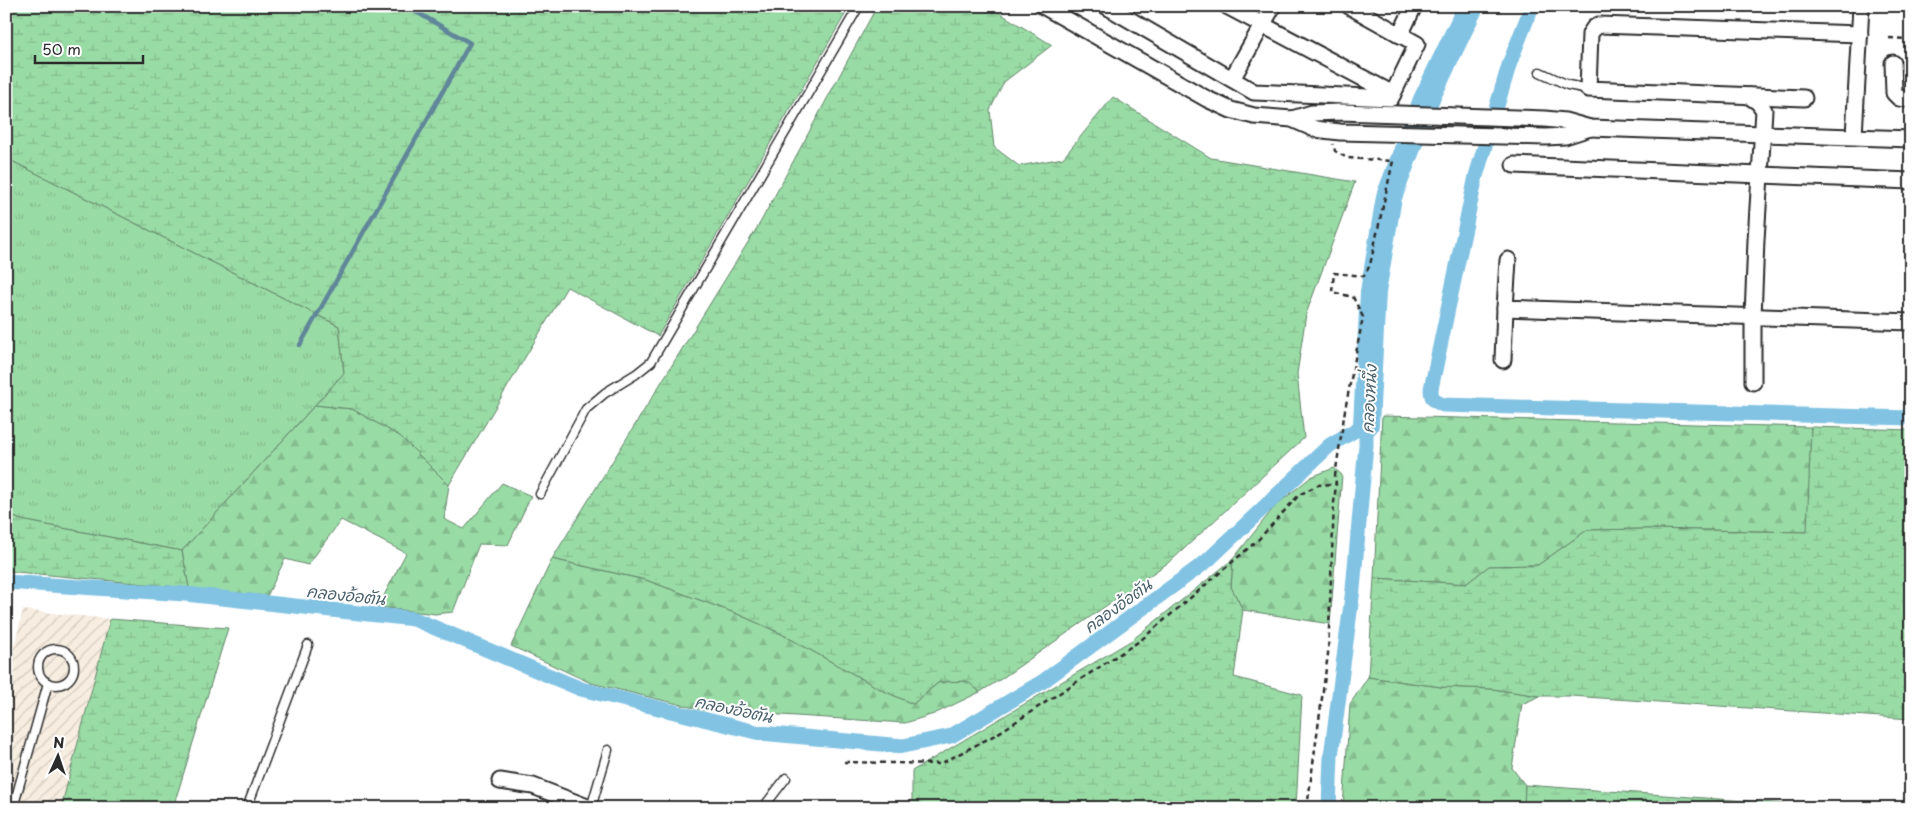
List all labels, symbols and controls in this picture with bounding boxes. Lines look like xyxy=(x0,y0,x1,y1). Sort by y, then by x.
scale bar xyxy=(35,32,142,64)
text: 50 m xyxy=(42,37,81,60)
water label: คลองหนึ่ง xyxy=(1354,363,1382,434)
water label: คลองอ้อตัน xyxy=(1078,571,1157,638)
water label: คลองอ้อตัน xyxy=(306,578,388,610)
water label: คลองอ้อตัน xyxy=(693,688,776,728)
north arrow xyxy=(32,732,82,782)
text: N xyxy=(53,732,65,753)

